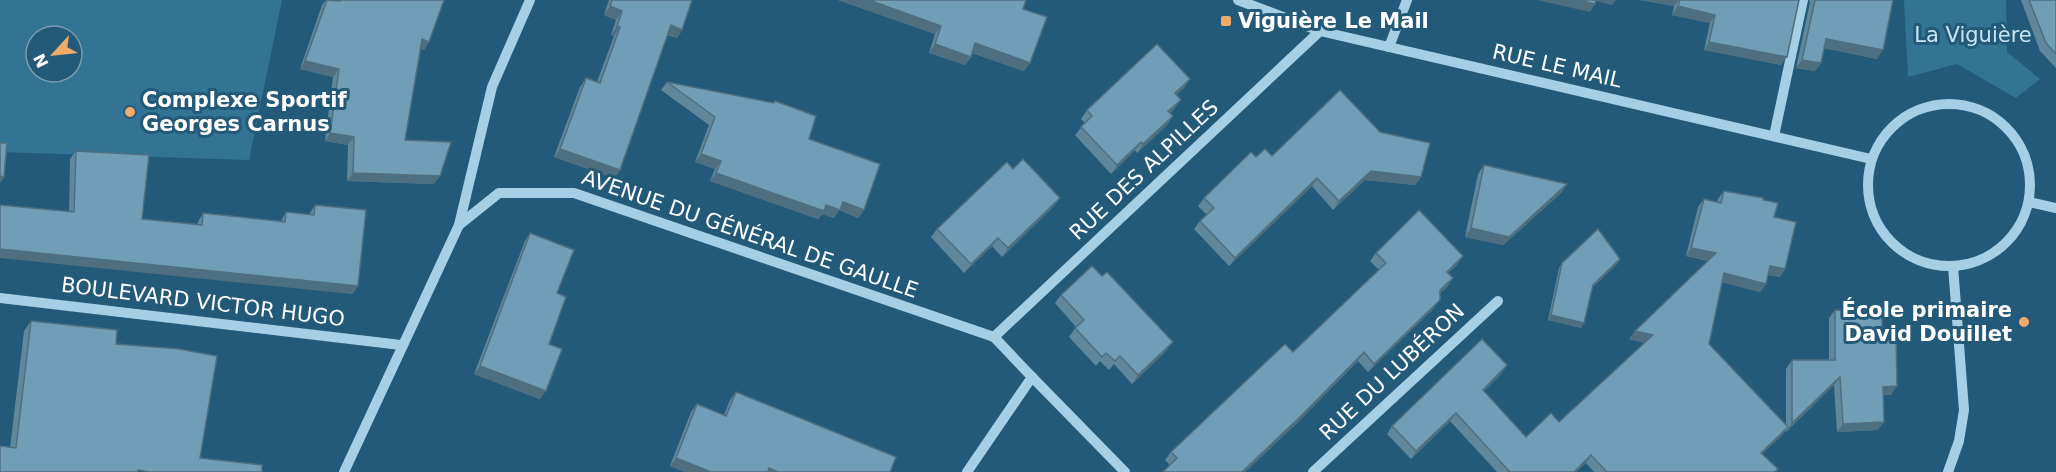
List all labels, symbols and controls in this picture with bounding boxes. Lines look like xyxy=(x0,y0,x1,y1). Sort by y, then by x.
place label: Viguière Le Mail xyxy=(1238,9,1429,33)
marker: Viguière Le Mail xyxy=(1219,14,1233,28)
park label: La Viguière xyxy=(1914,23,2032,47)
north arrow xyxy=(24,24,84,84)
street label: RUE LE MAIL xyxy=(1490,39,1624,93)
text: N xyxy=(30,50,53,71)
place label: Complexe Sportif Georges Carnus xyxy=(142,88,347,136)
street label: RUE DES ALPILLES xyxy=(1065,95,1223,245)
marker: Complexe Sportif Georges Carnus xyxy=(123,105,137,119)
street label: AVENUE DU GÉNÉRAL DE GAULLE xyxy=(579,164,921,303)
street label: BOULEVARD VICTOR HUGO xyxy=(60,273,346,331)
place label: École primaire David Douillet xyxy=(1842,297,2012,346)
street label: RUE DU LUBÉRON xyxy=(1314,298,1469,445)
marker: École primaire David Douillet xyxy=(2017,315,2031,329)

